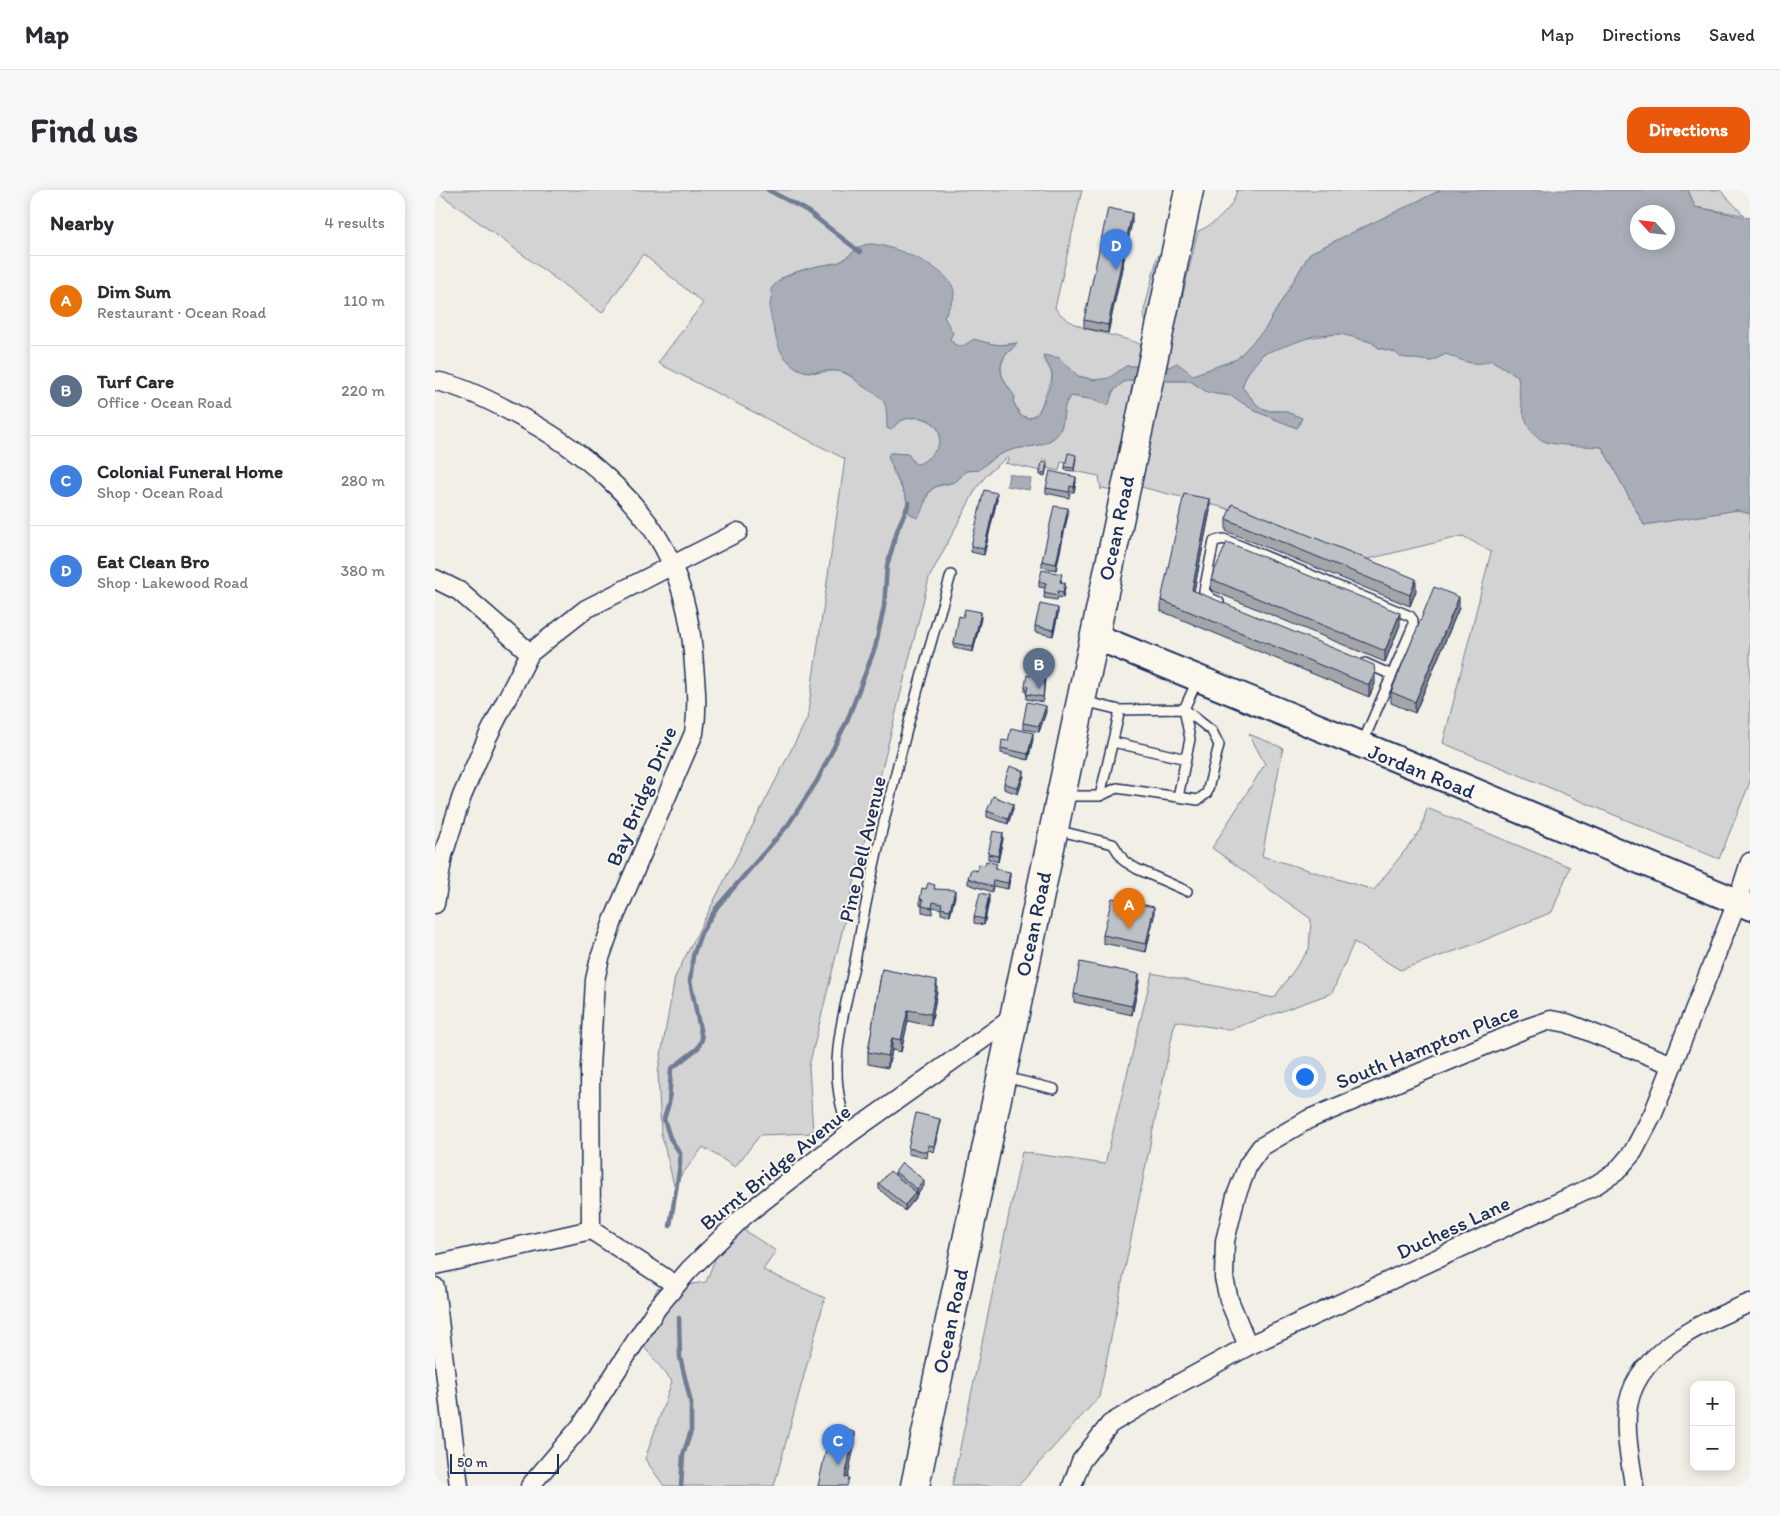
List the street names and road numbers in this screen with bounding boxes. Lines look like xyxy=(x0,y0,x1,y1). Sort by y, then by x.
street label: Ocean Road xyxy=(1093,473,1139,583)
street label: Bay Bridge Drive xyxy=(600,722,682,870)
street label: Jordan Road xyxy=(1365,738,1479,804)
street label: Pine Dell Avenue xyxy=(833,773,891,925)
street label: Ocean Road xyxy=(1010,869,1056,979)
street label: South Hampton Place xyxy=(1332,998,1522,1094)
street label: Burnt Bridge Avenue xyxy=(695,1098,855,1235)
street label: Duchess Lane xyxy=(1392,1190,1514,1264)
street label: Ocean Road xyxy=(927,1266,973,1376)

